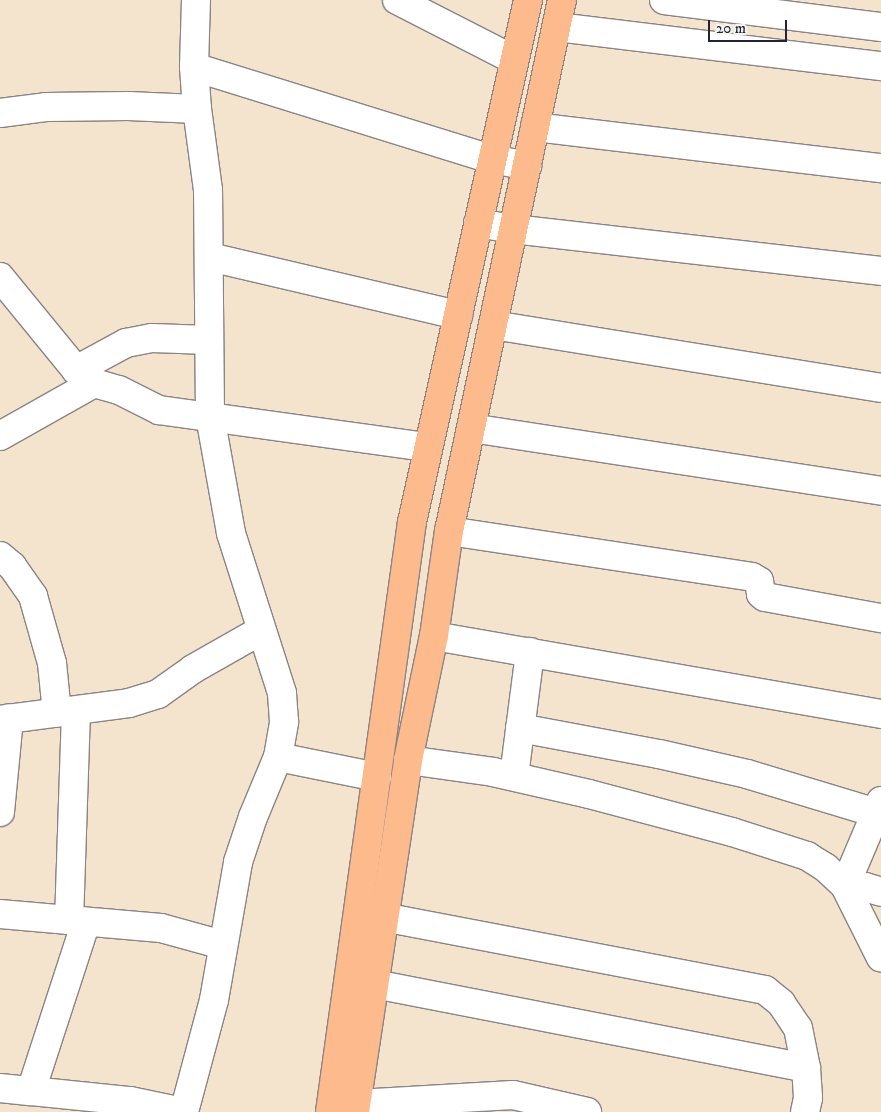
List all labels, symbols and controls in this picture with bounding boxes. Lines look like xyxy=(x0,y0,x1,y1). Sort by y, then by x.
scale bar xyxy=(711,10,790,42)
text: 20 m xyxy=(716,19,746,38)

